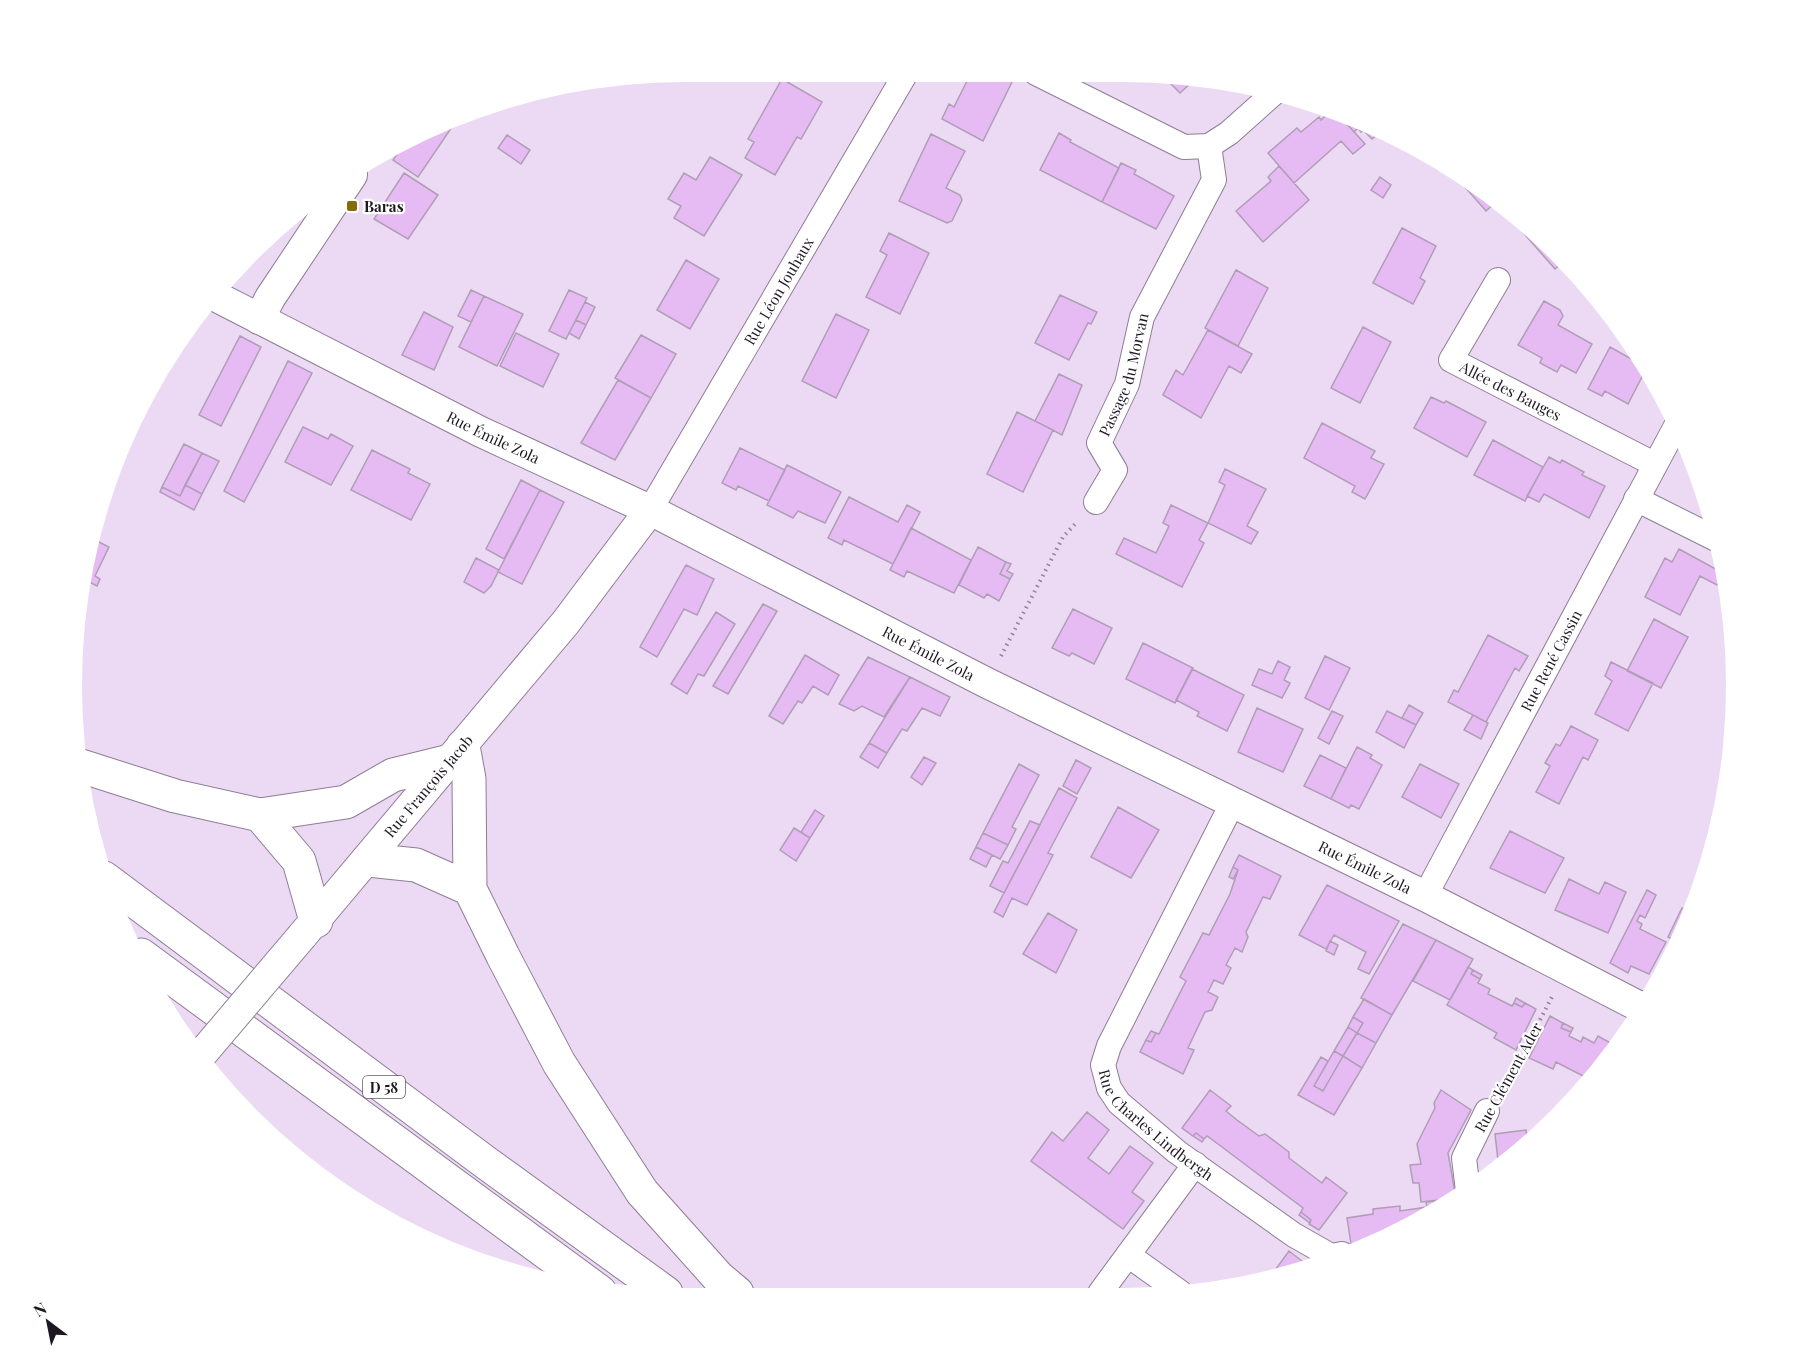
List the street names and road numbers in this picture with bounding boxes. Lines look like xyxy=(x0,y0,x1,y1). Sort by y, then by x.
street label: Rue Léon Jouhaux xyxy=(739,233,818,348)
street label: Passage du Morvan xyxy=(1094,311,1153,439)
street label: Allée des Bauges xyxy=(1456,356,1565,425)
street label: Rue Émile Zola xyxy=(443,406,543,468)
street label: Rue René Cassin xyxy=(1516,606,1586,715)
street label: Rue Émile Zola xyxy=(879,621,978,685)
street label: Rue François Jacob xyxy=(379,731,477,841)
street label: Rue Émile Zola xyxy=(1315,836,1415,898)
street label: Rue Clément Ader xyxy=(1470,1018,1547,1135)
street label: Rue Charles Lindbergh xyxy=(1094,1067,1217,1185)
road number: D 58 xyxy=(363,1076,405,1098)

